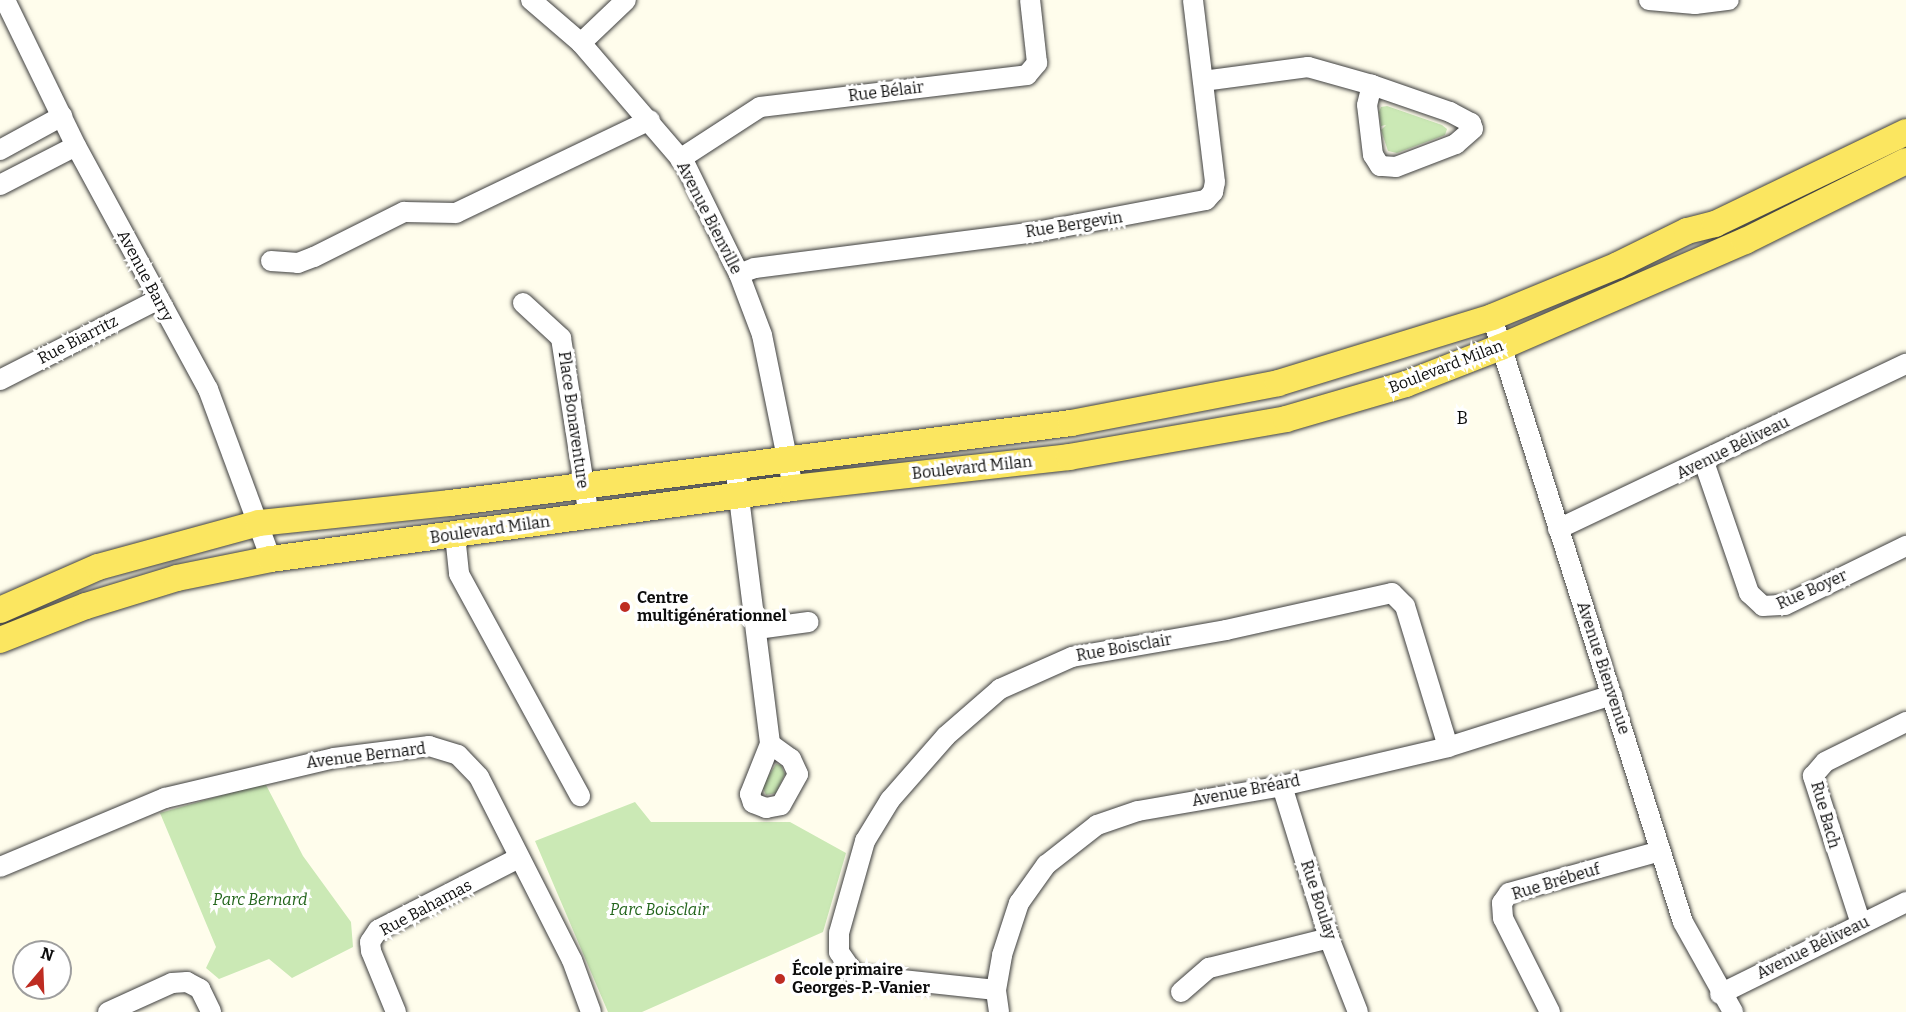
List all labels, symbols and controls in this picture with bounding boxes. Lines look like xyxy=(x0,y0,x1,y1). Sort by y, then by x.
street label: Rue Bélair xyxy=(847,78,925,106)
street label: Avenue Bienville xyxy=(672,159,746,277)
street label: Rue Bergevin xyxy=(1024,208,1124,242)
street label: Avenue Barry xyxy=(113,227,177,325)
street label: Rue Biarritz xyxy=(35,312,121,368)
street label: Boulevard Milan xyxy=(1386,336,1506,398)
street label: Place Bonaventure xyxy=(554,350,592,490)
district label: B xyxy=(1456,407,1470,429)
street label: Avenue Béliveau xyxy=(1674,412,1792,484)
street label: Boulevard Milan xyxy=(911,452,1033,484)
street label: Boulevard Milan xyxy=(429,512,551,548)
street label: Rue Boyer xyxy=(1774,566,1850,614)
place label: Centre multigénérationnel xyxy=(637,588,787,626)
street label: Avenue Bienvenue xyxy=(1572,599,1634,737)
marker: Centre multigénérationnel xyxy=(618,600,632,614)
street label: Rue Boisclair xyxy=(1075,630,1173,666)
street label: Avenue Bernard xyxy=(305,739,427,773)
street label: Avenue Bréard xyxy=(1190,771,1302,811)
street label: Rue Bach xyxy=(1806,779,1844,851)
street label: Rue Boulay xyxy=(1296,858,1340,942)
street label: Rue Brébeuf xyxy=(1510,860,1602,904)
street label: Rue Bahamas xyxy=(377,876,475,940)
park label: Parc Bernard xyxy=(213,890,307,910)
park label: Parc Boisclair xyxy=(610,900,708,920)
street label: Avenue Béliveau xyxy=(1754,912,1872,984)
north arrow xyxy=(12,940,72,1000)
text: N xyxy=(38,943,56,965)
place label: École primaire Georges-P.-Vanier xyxy=(792,960,930,998)
marker: École primaire Georges-P.-Vanier xyxy=(773,972,787,986)

